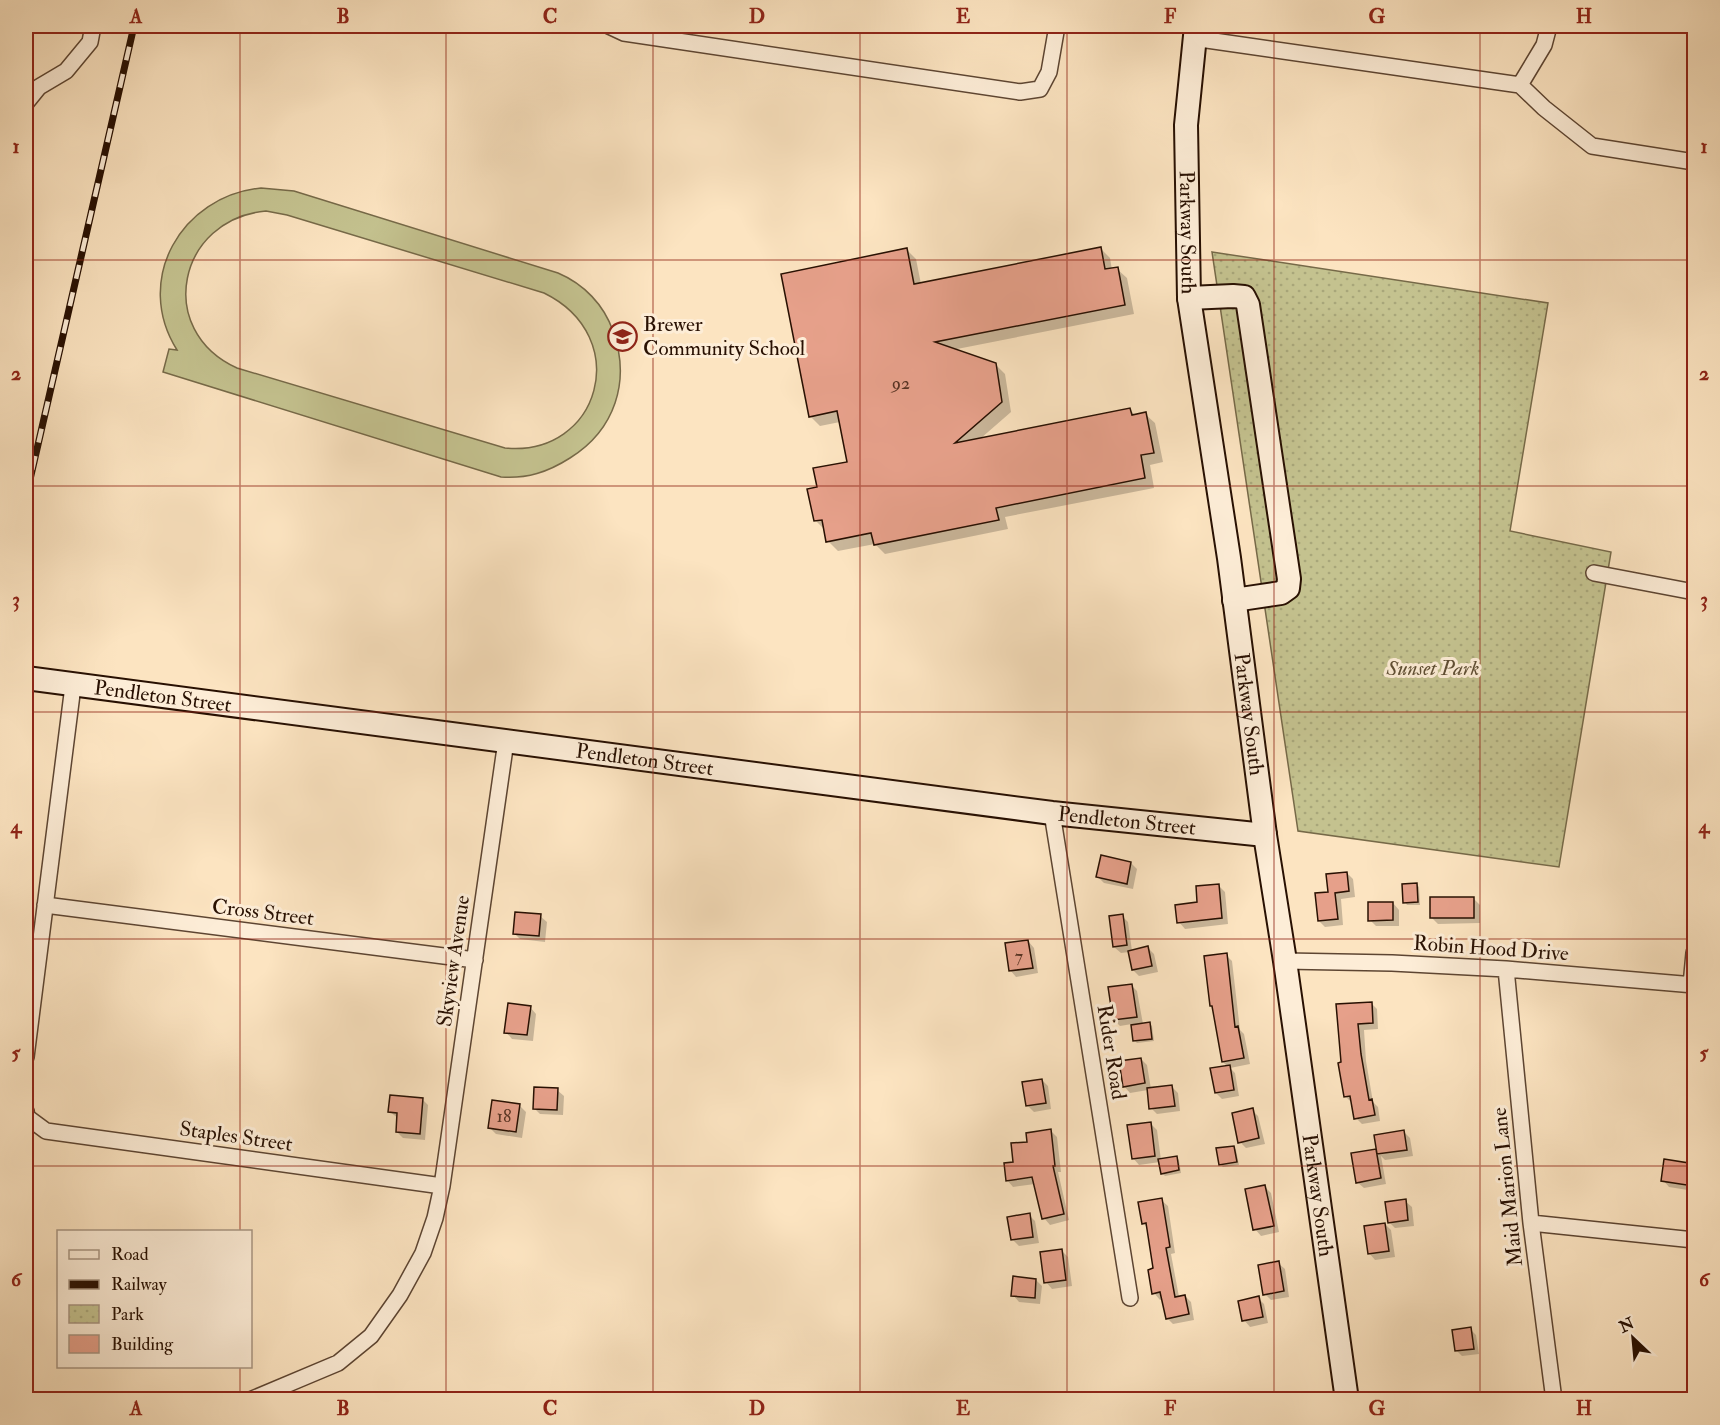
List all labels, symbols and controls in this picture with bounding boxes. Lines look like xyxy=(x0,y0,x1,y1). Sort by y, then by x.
text: A xyxy=(129,4,143,29)
text: B xyxy=(336,4,350,29)
text: C xyxy=(543,4,557,29)
text: D xyxy=(749,4,765,29)
text: E xyxy=(956,4,971,29)
text: F xyxy=(1164,4,1177,29)
text: G xyxy=(1369,4,1386,29)
text: H xyxy=(1576,4,1592,29)
text: 1 xyxy=(12,134,20,159)
text: 1 xyxy=(1700,134,1708,159)
street label: Parkway South xyxy=(1173,170,1202,294)
place label: Brewer Community School xyxy=(643,311,806,362)
school or university icon: Brewer Community School xyxy=(606,320,638,352)
text: 2 xyxy=(11,361,21,386)
text: 2 xyxy=(1699,361,1709,386)
house number: 92 xyxy=(890,372,910,395)
text: 3 xyxy=(12,587,20,612)
text: 3 xyxy=(1700,587,1708,612)
street label: Parkway South xyxy=(1227,651,1270,777)
park label: Sunset Park xyxy=(1386,655,1479,682)
street label: Pendleton Street xyxy=(92,674,233,719)
street label: Pendleton Street xyxy=(574,737,715,782)
street label: Pendleton Street xyxy=(1056,801,1197,842)
text: 4 xyxy=(10,814,23,839)
text: 4 xyxy=(1698,814,1711,839)
street label: Cross Street xyxy=(210,893,316,932)
street label: Skyview Avenue xyxy=(431,893,476,1029)
street label: Robin Hood Drive xyxy=(1412,930,1570,967)
house number: 7 xyxy=(1015,945,1023,968)
street label: Rider Road xyxy=(1091,1003,1132,1102)
text: 5 xyxy=(12,1040,22,1065)
text: 5 xyxy=(1700,1040,1710,1065)
house number: 18 xyxy=(497,1105,511,1128)
street label: Maid Marion Lane xyxy=(1486,1106,1529,1268)
street label: Staples Street xyxy=(178,1115,294,1158)
street label: Parkway South xyxy=(1296,1132,1340,1258)
legend xyxy=(57,1230,252,1368)
text: Road xyxy=(111,1243,149,1266)
text: 6 xyxy=(11,1267,23,1292)
text: 6 xyxy=(1699,1267,1711,1292)
text: Railway xyxy=(111,1273,168,1296)
text: Park xyxy=(111,1303,144,1326)
north arrow xyxy=(1603,1308,1663,1368)
text: N xyxy=(1615,1313,1638,1338)
text: Building xyxy=(111,1333,174,1356)
text: A xyxy=(129,1396,143,1421)
text: B xyxy=(336,1396,350,1421)
text: C xyxy=(543,1396,557,1421)
text: D xyxy=(749,1396,765,1421)
text: E xyxy=(956,1396,971,1421)
text: F xyxy=(1164,1396,1177,1421)
text: G xyxy=(1369,1396,1386,1421)
text: H xyxy=(1576,1396,1592,1421)

